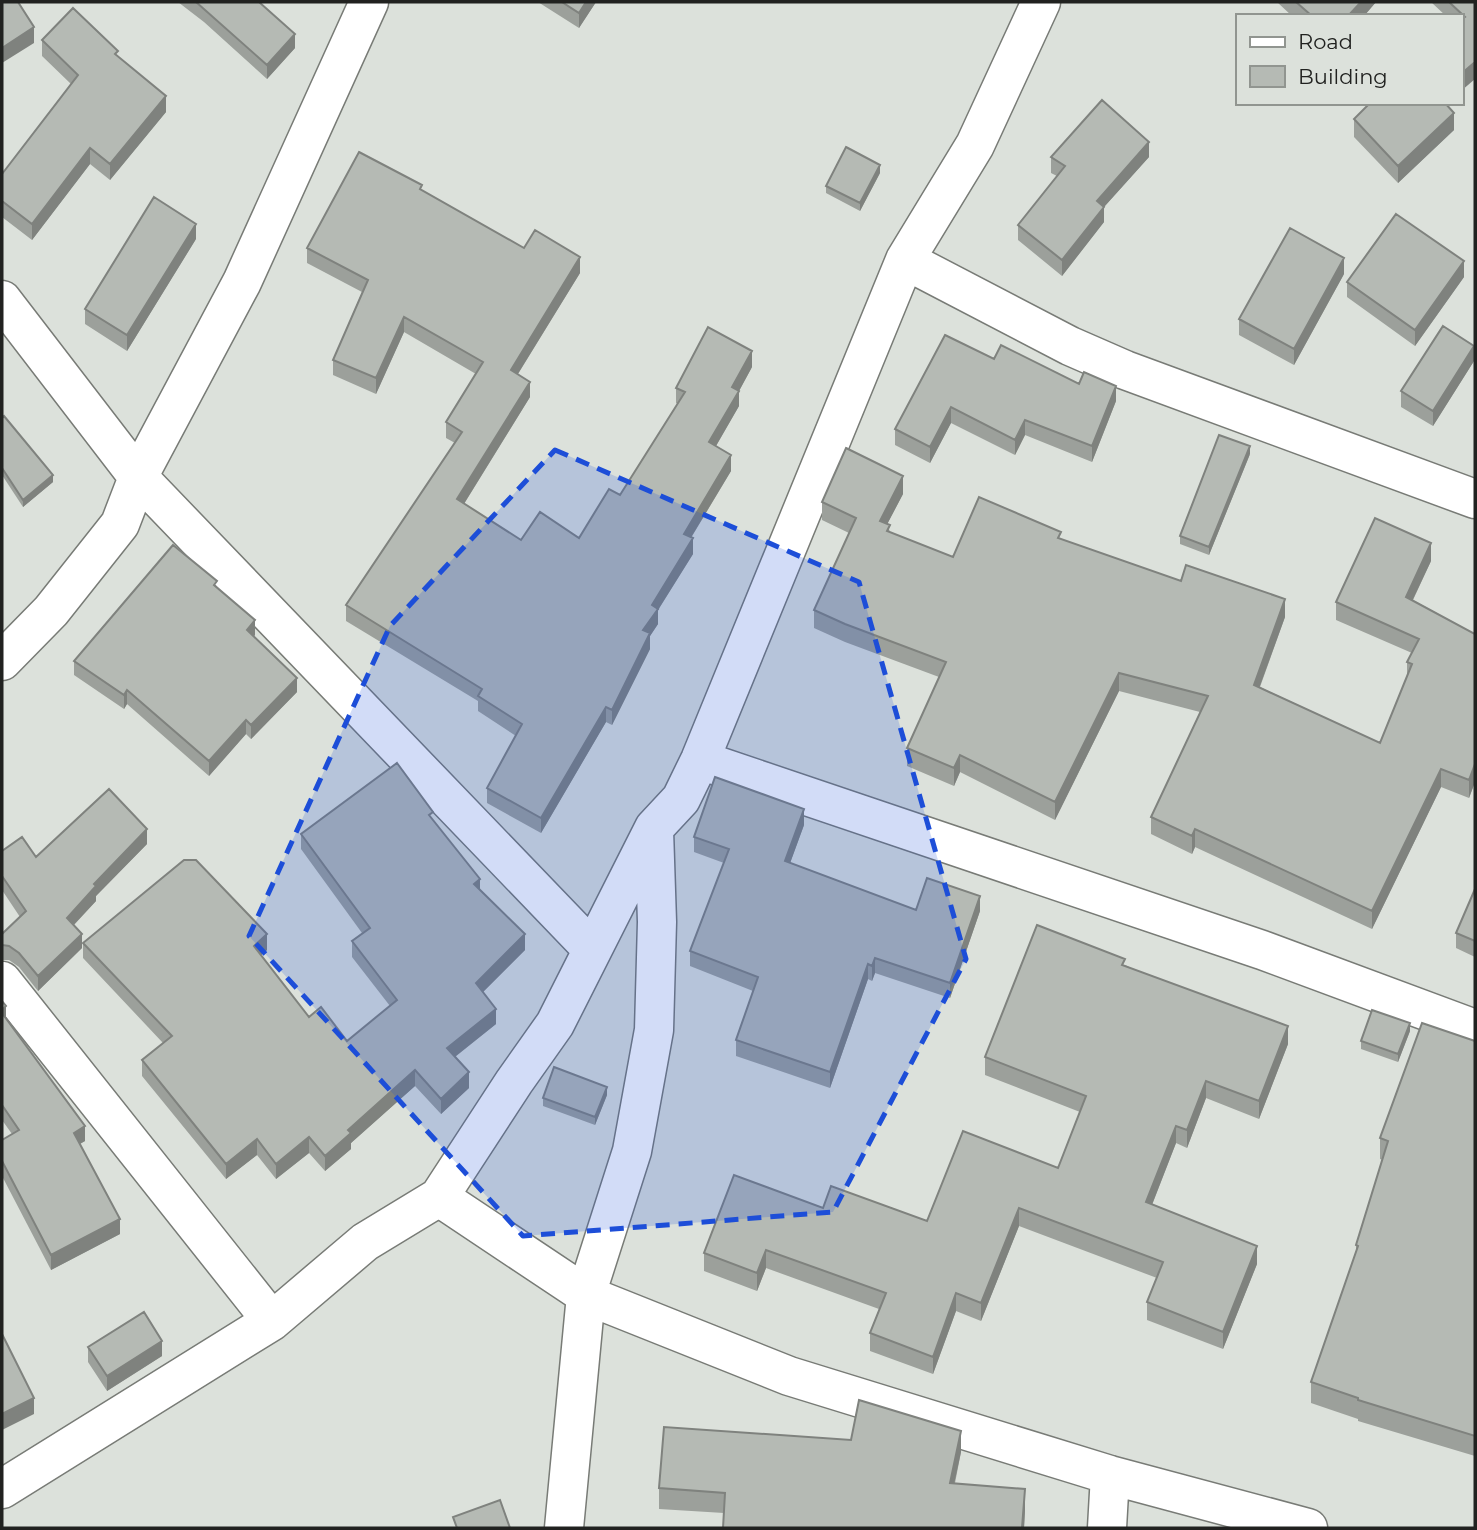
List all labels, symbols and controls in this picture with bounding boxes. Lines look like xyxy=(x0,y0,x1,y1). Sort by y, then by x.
legend xyxy=(1236,14,1463,105)
text: Road xyxy=(1298,29,1353,54)
text: Building xyxy=(1298,64,1388,89)

